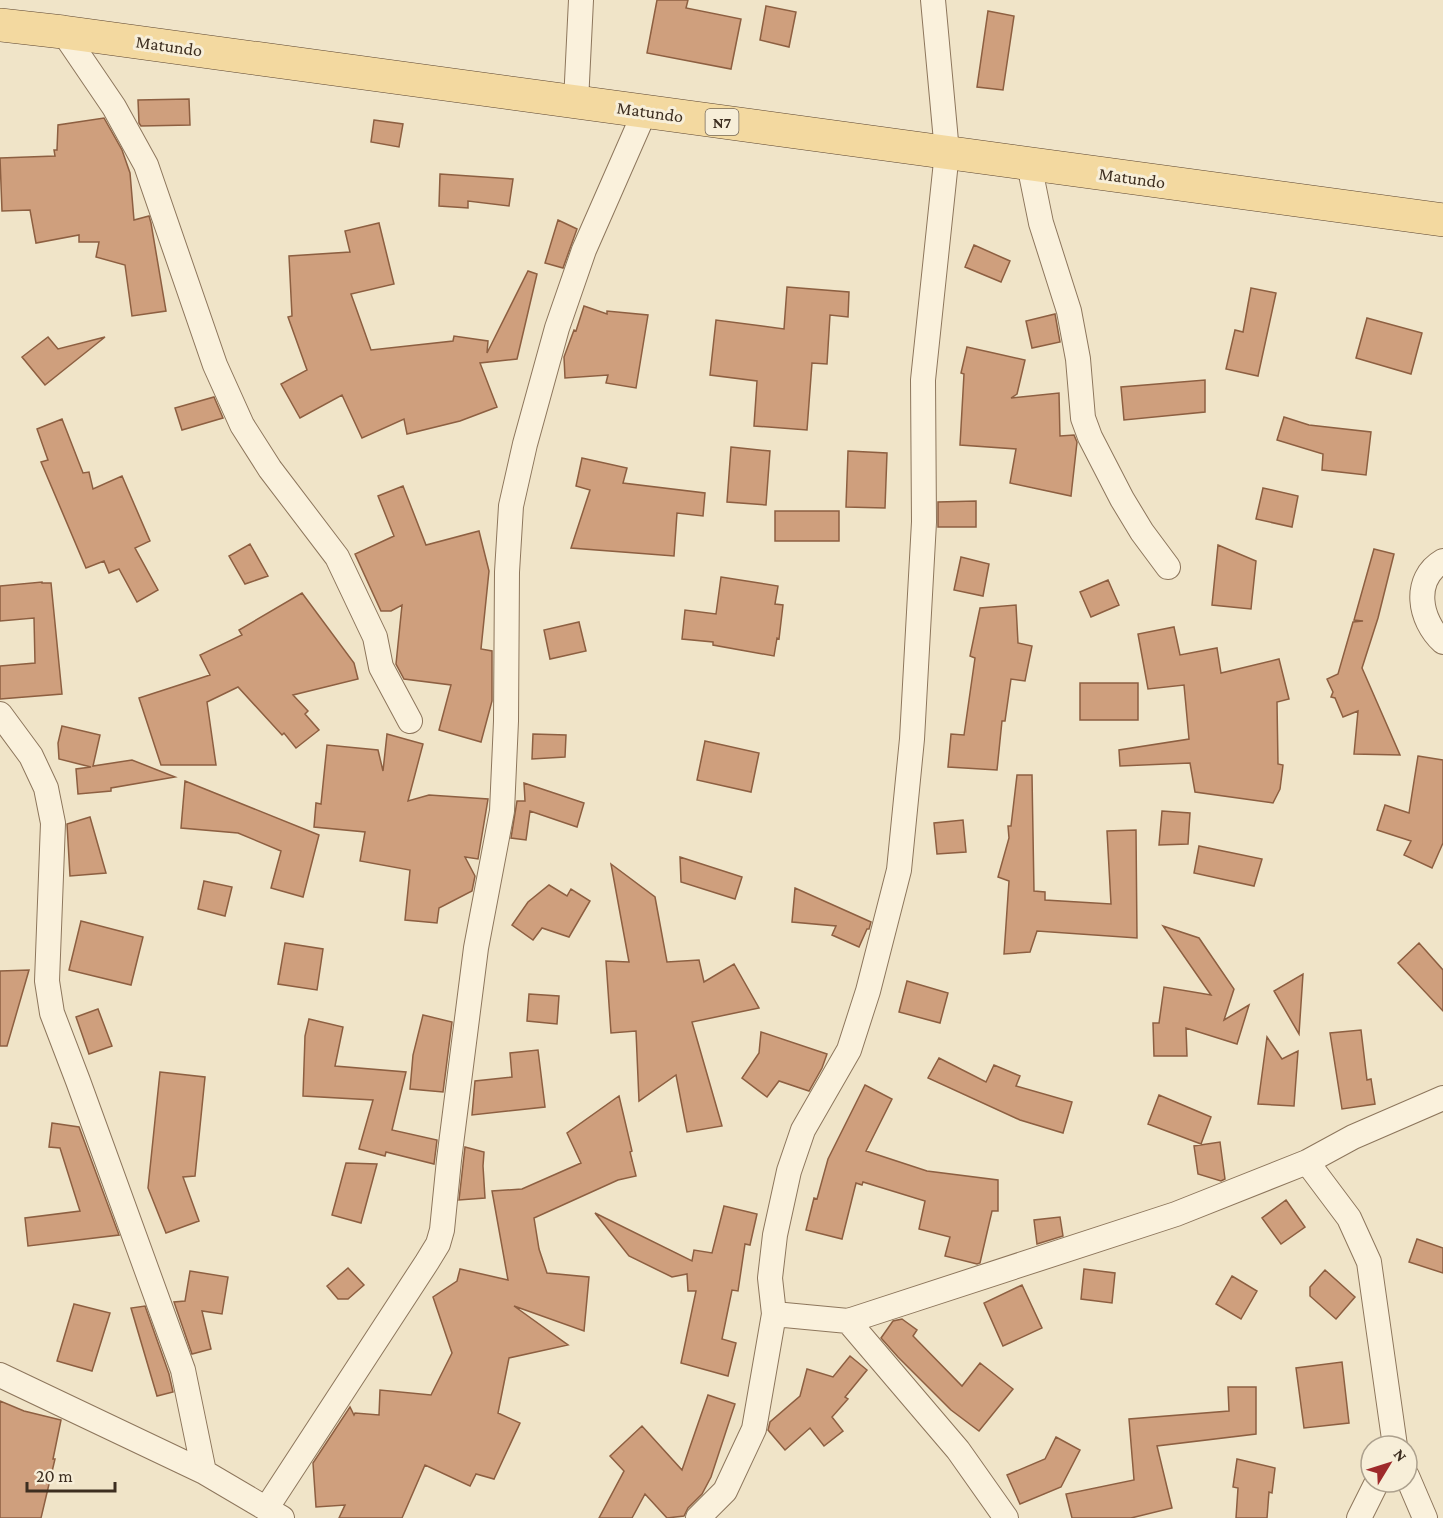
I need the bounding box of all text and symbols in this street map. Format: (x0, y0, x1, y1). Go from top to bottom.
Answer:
street label: Matundo (135, 31, 204, 61)
street label: Matundo (616, 97, 685, 127)
road number: N7 (706, 109, 738, 135)
street label: Matundo (1098, 163, 1167, 193)
north arrow (1359, 1434, 1419, 1494)
text: N (1390, 1446, 1411, 1465)
scale bar (27, 1455, 116, 1493)
text: 20 m (36, 1466, 73, 1486)

